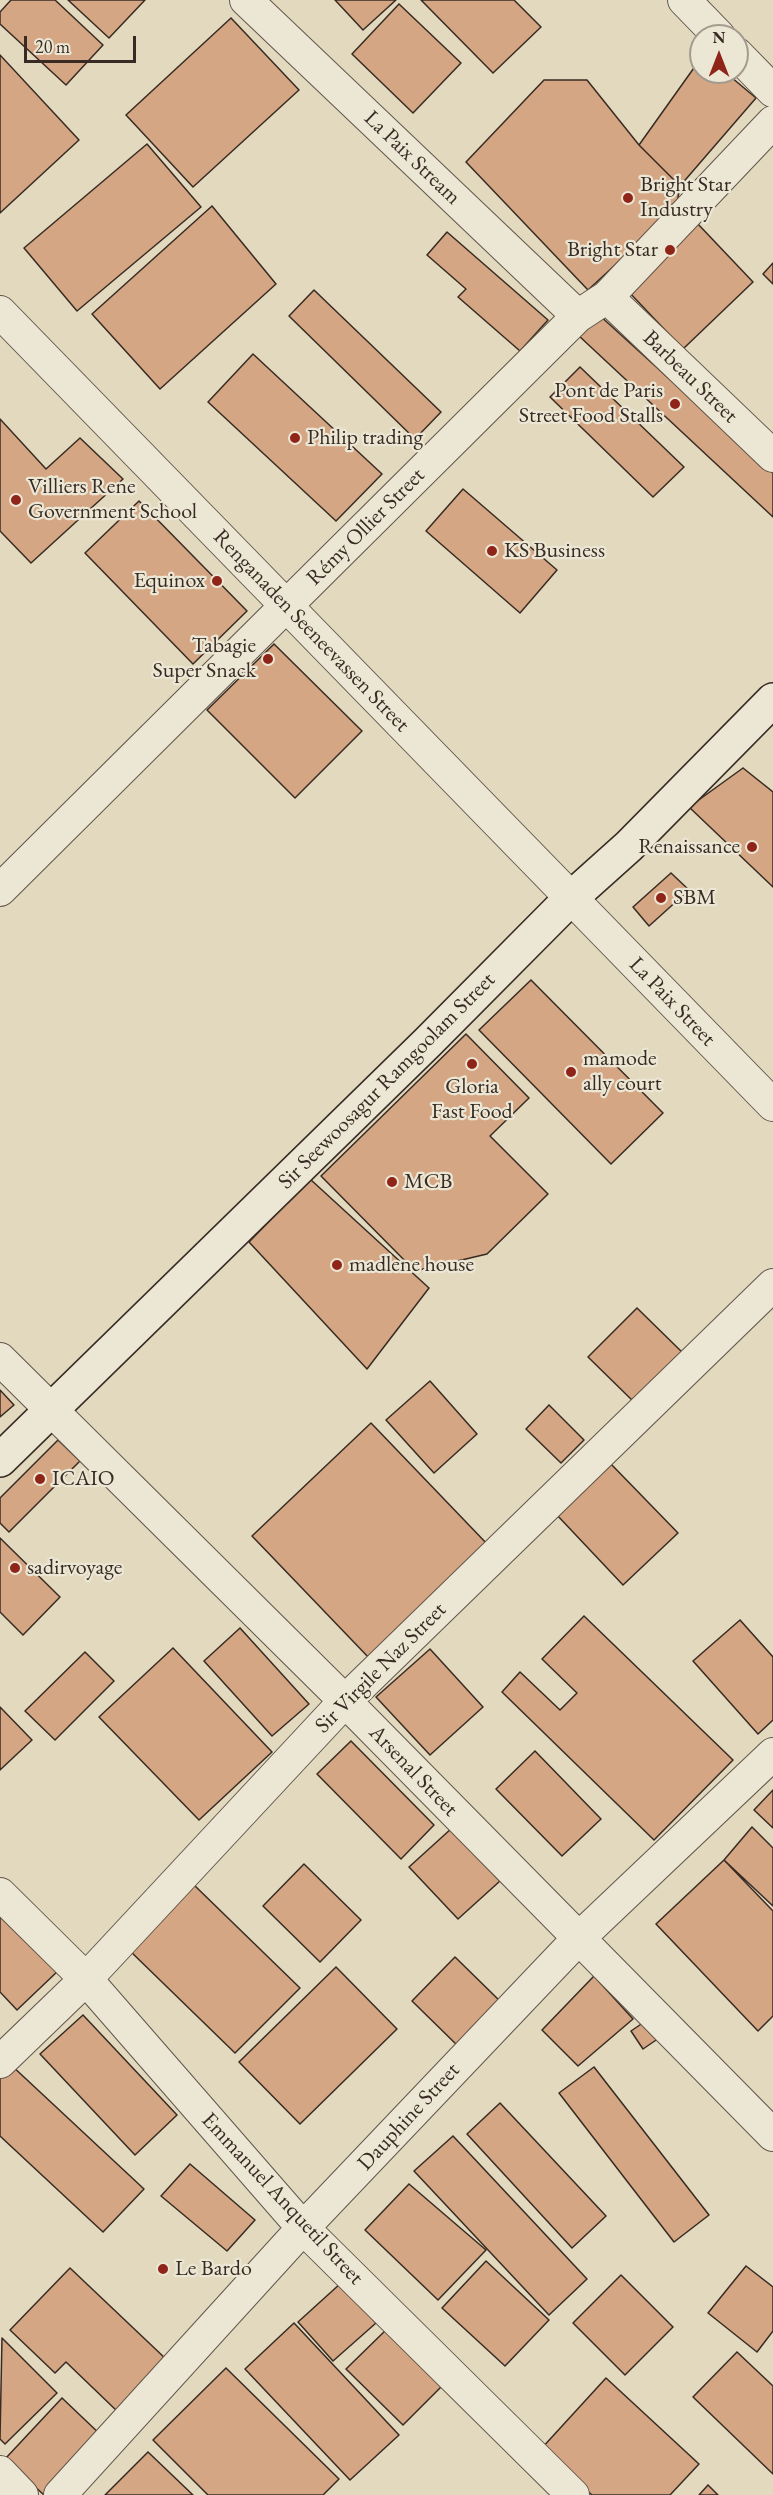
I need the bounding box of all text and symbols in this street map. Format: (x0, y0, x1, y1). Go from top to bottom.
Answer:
scale bar (27, 24, 140, 62)
north arrow (689, 24, 749, 84)
text: N (713, 27, 725, 48)
text: 20 m (35, 35, 70, 58)
street label: La Paix Stream (358, 105, 466, 211)
place label: Bright Star Industry (640, 172, 731, 224)
marker: Bright Star Industry (621, 191, 635, 205)
place label: Bright Star (567, 237, 658, 263)
marker: Bright Star (663, 243, 677, 257)
street label: Barbeau Street (637, 325, 743, 429)
place label: Pont de Paris Street Food Stalls (519, 378, 663, 430)
marker: Pont de Paris Street Food Stalls (668, 397, 682, 411)
place label: Philip trading (307, 425, 423, 451)
marker: Philip trading (288, 431, 302, 445)
street label: Rémy Ollier Street (302, 463, 430, 591)
place label: Villiers Rene Government School (28, 474, 197, 526)
marker: Villiers Rene Government School (9, 493, 23, 507)
street label: Renganaden Seeneevassen Street (207, 524, 415, 738)
place label: KS Business (504, 538, 605, 564)
marker: KS Business (485, 544, 499, 558)
place label: Equinox (133, 568, 205, 594)
marker: Equinox (210, 574, 224, 588)
place label: Tabagie Super Snack (153, 633, 256, 684)
marker: Tabagie Super Snack (261, 652, 275, 666)
place label: Renaissance (638, 834, 740, 860)
marker: Renaissance (745, 840, 759, 854)
place label: SBM (673, 885, 716, 911)
marker: SBM (654, 891, 668, 905)
street label: La Paix Street (623, 952, 721, 1052)
street label: Sir Seewoosagur Ramgoolam Street (273, 967, 501, 1195)
place label: mamode ally court (583, 1046, 662, 1098)
marker: Gloria Fast Food (465, 1057, 479, 1071)
marker: mamode ally court (564, 1065, 578, 1079)
place label: Gloria Fast Food (431, 1074, 513, 1126)
place label: MCB (404, 1169, 452, 1195)
marker: MCB (385, 1175, 399, 1189)
place label: madlene house (349, 1252, 474, 1278)
marker: madlene house (330, 1258, 344, 1272)
place label: ICAIO (52, 1466, 115, 1492)
marker: ICAIO (33, 1472, 47, 1486)
place label: sadirvoyage (27, 1555, 122, 1581)
marker: sadirvoyage (8, 1561, 22, 1575)
street label: Sir Virgile Naz Street (310, 1597, 452, 1739)
street label: Arsenal Street (363, 1720, 463, 1822)
street label: Dauphine Street (352, 2058, 466, 2176)
street label: Emmanuel Anquetil Street (195, 2107, 369, 2291)
place label: Le Bardo (175, 2256, 252, 2282)
marker: Le Bardo (156, 2262, 170, 2276)

